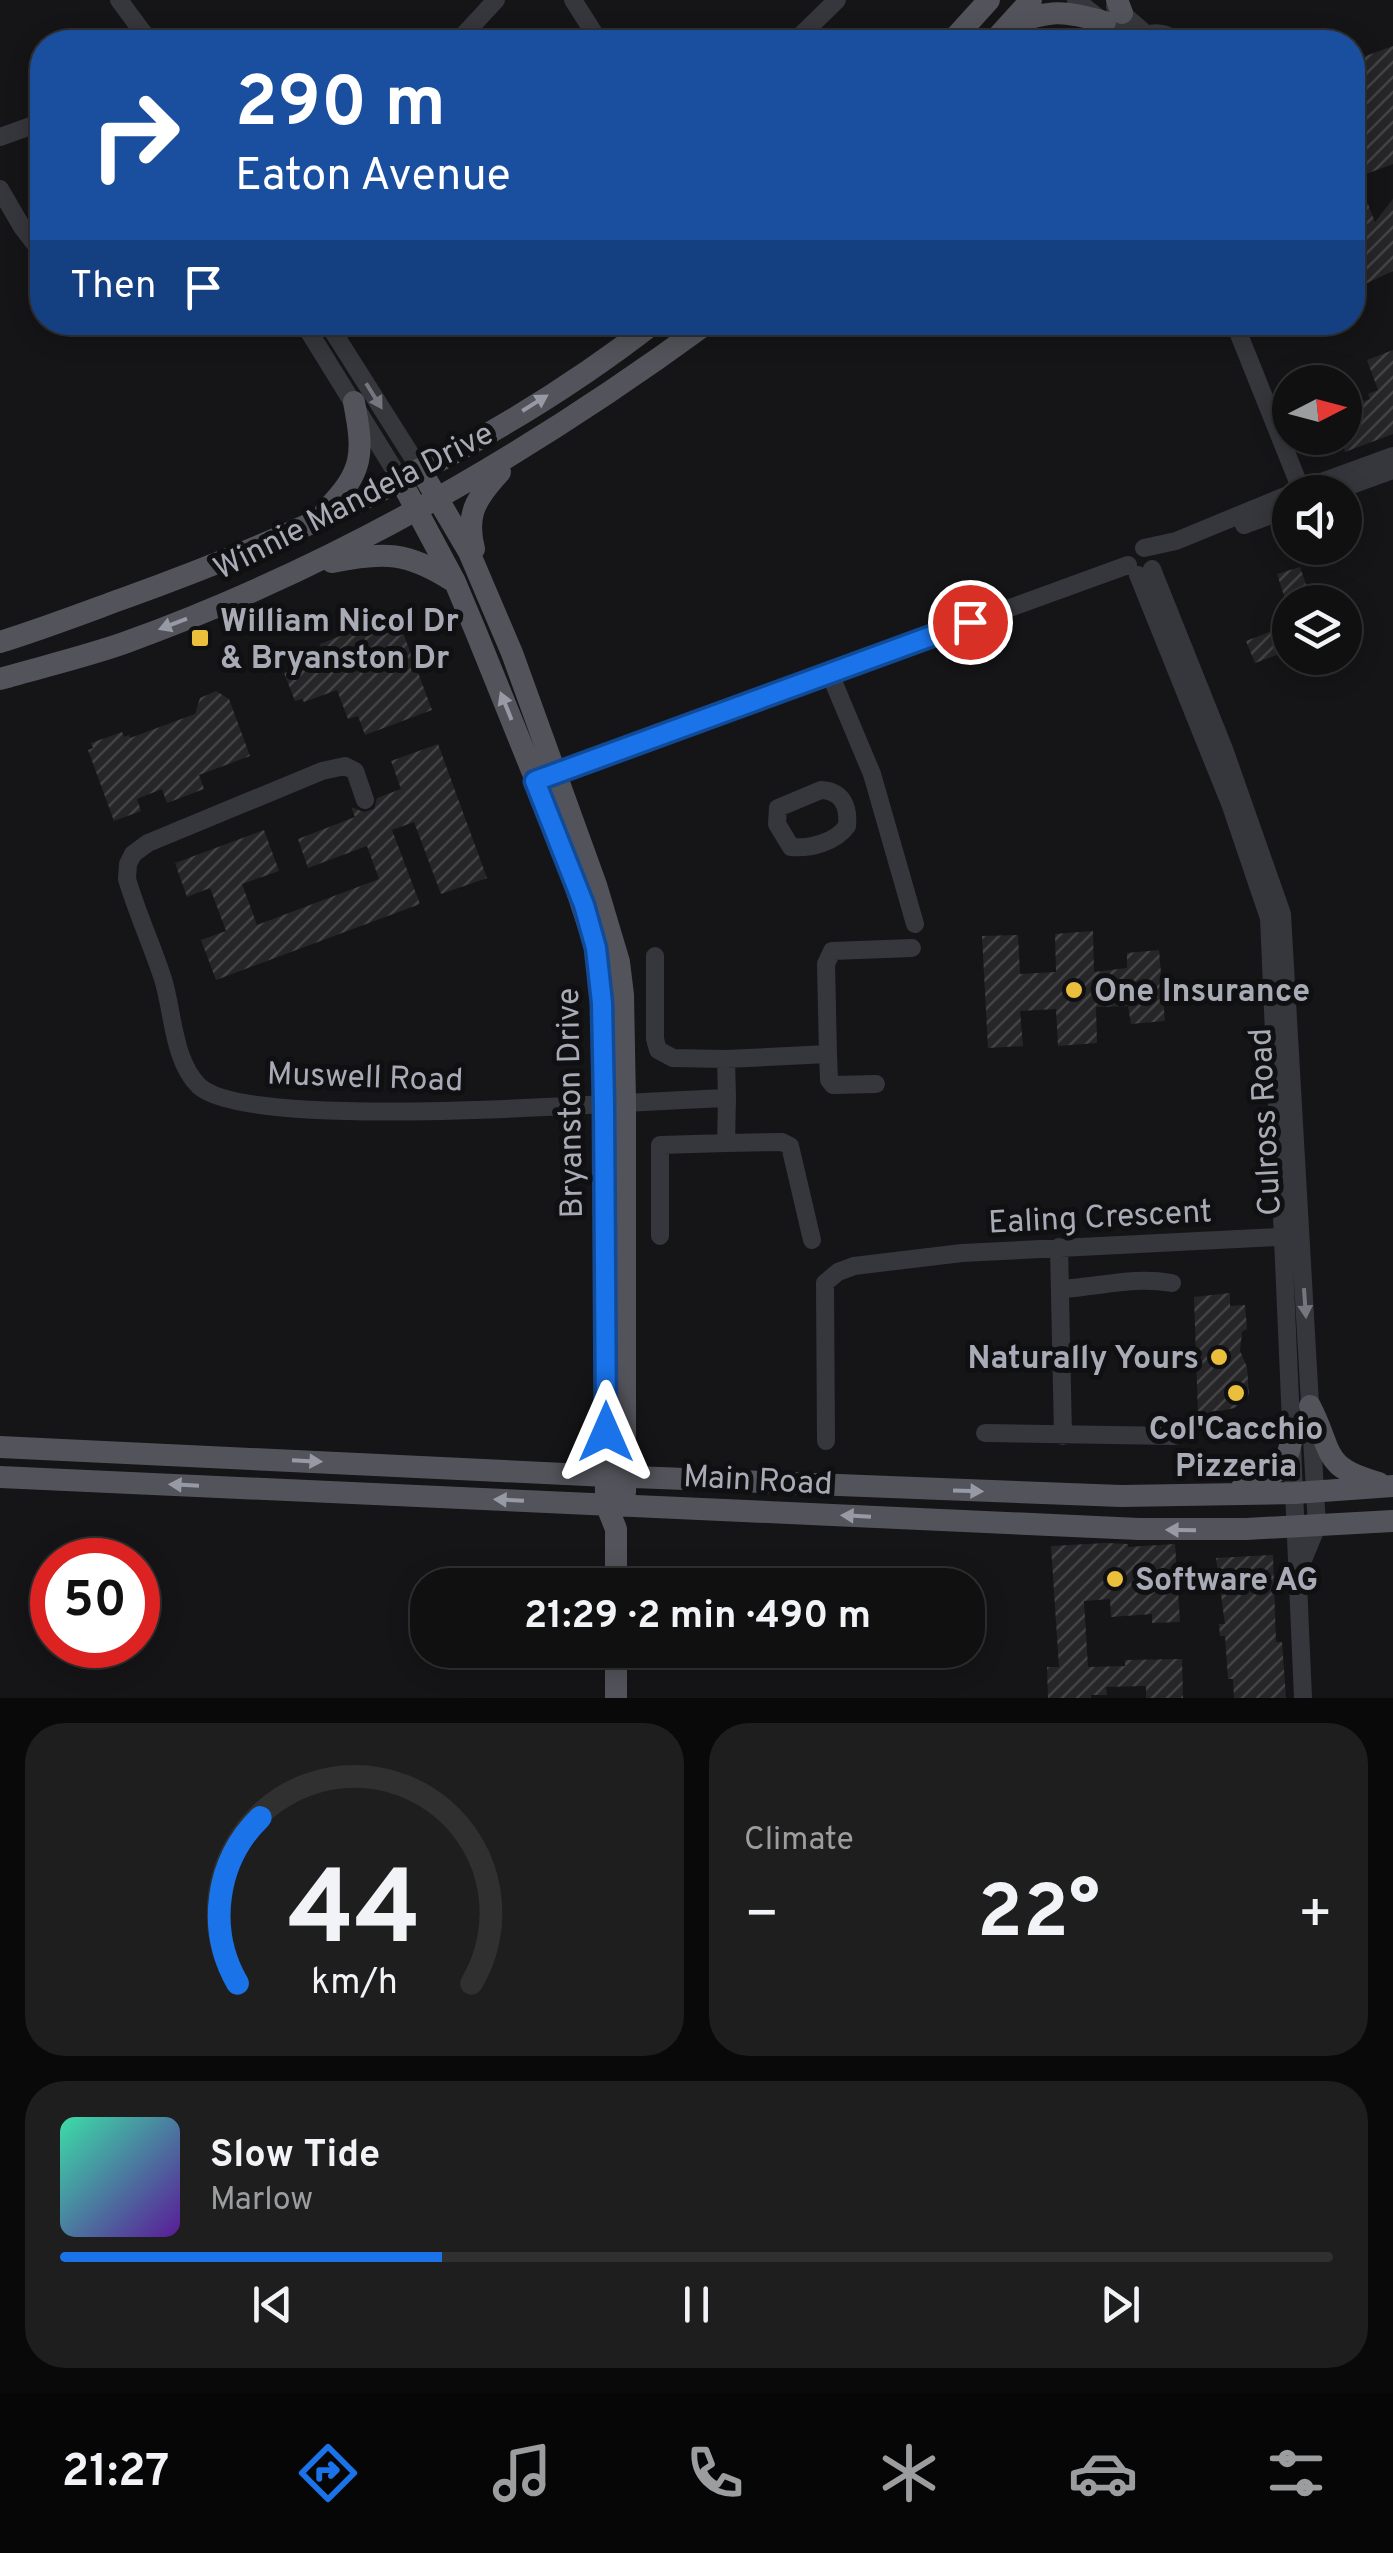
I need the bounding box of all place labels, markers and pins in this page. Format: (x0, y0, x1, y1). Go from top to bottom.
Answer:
pin (928, 580, 1013, 665)
place label: William Nicol Dr & Bryanston Dr (220, 603, 459, 680)
marker: William Nicol Dr & Bryanston Dr (189, 627, 211, 649)
place label: One Insurance (1094, 973, 1310, 1013)
marker: One Insurance (1063, 979, 1085, 1001)
place label: Naturally Yours (968, 1340, 1199, 1380)
marker: Naturally Yours (1208, 1346, 1230, 1368)
marker: Col'Cacchio Pizzeria (1225, 1382, 1247, 1404)
place label: Col'Cacchio Pizzeria (1149, 1411, 1323, 1488)
place label: Software AG (1135, 1562, 1318, 1602)
marker: Software AG (1104, 1568, 1126, 1590)

